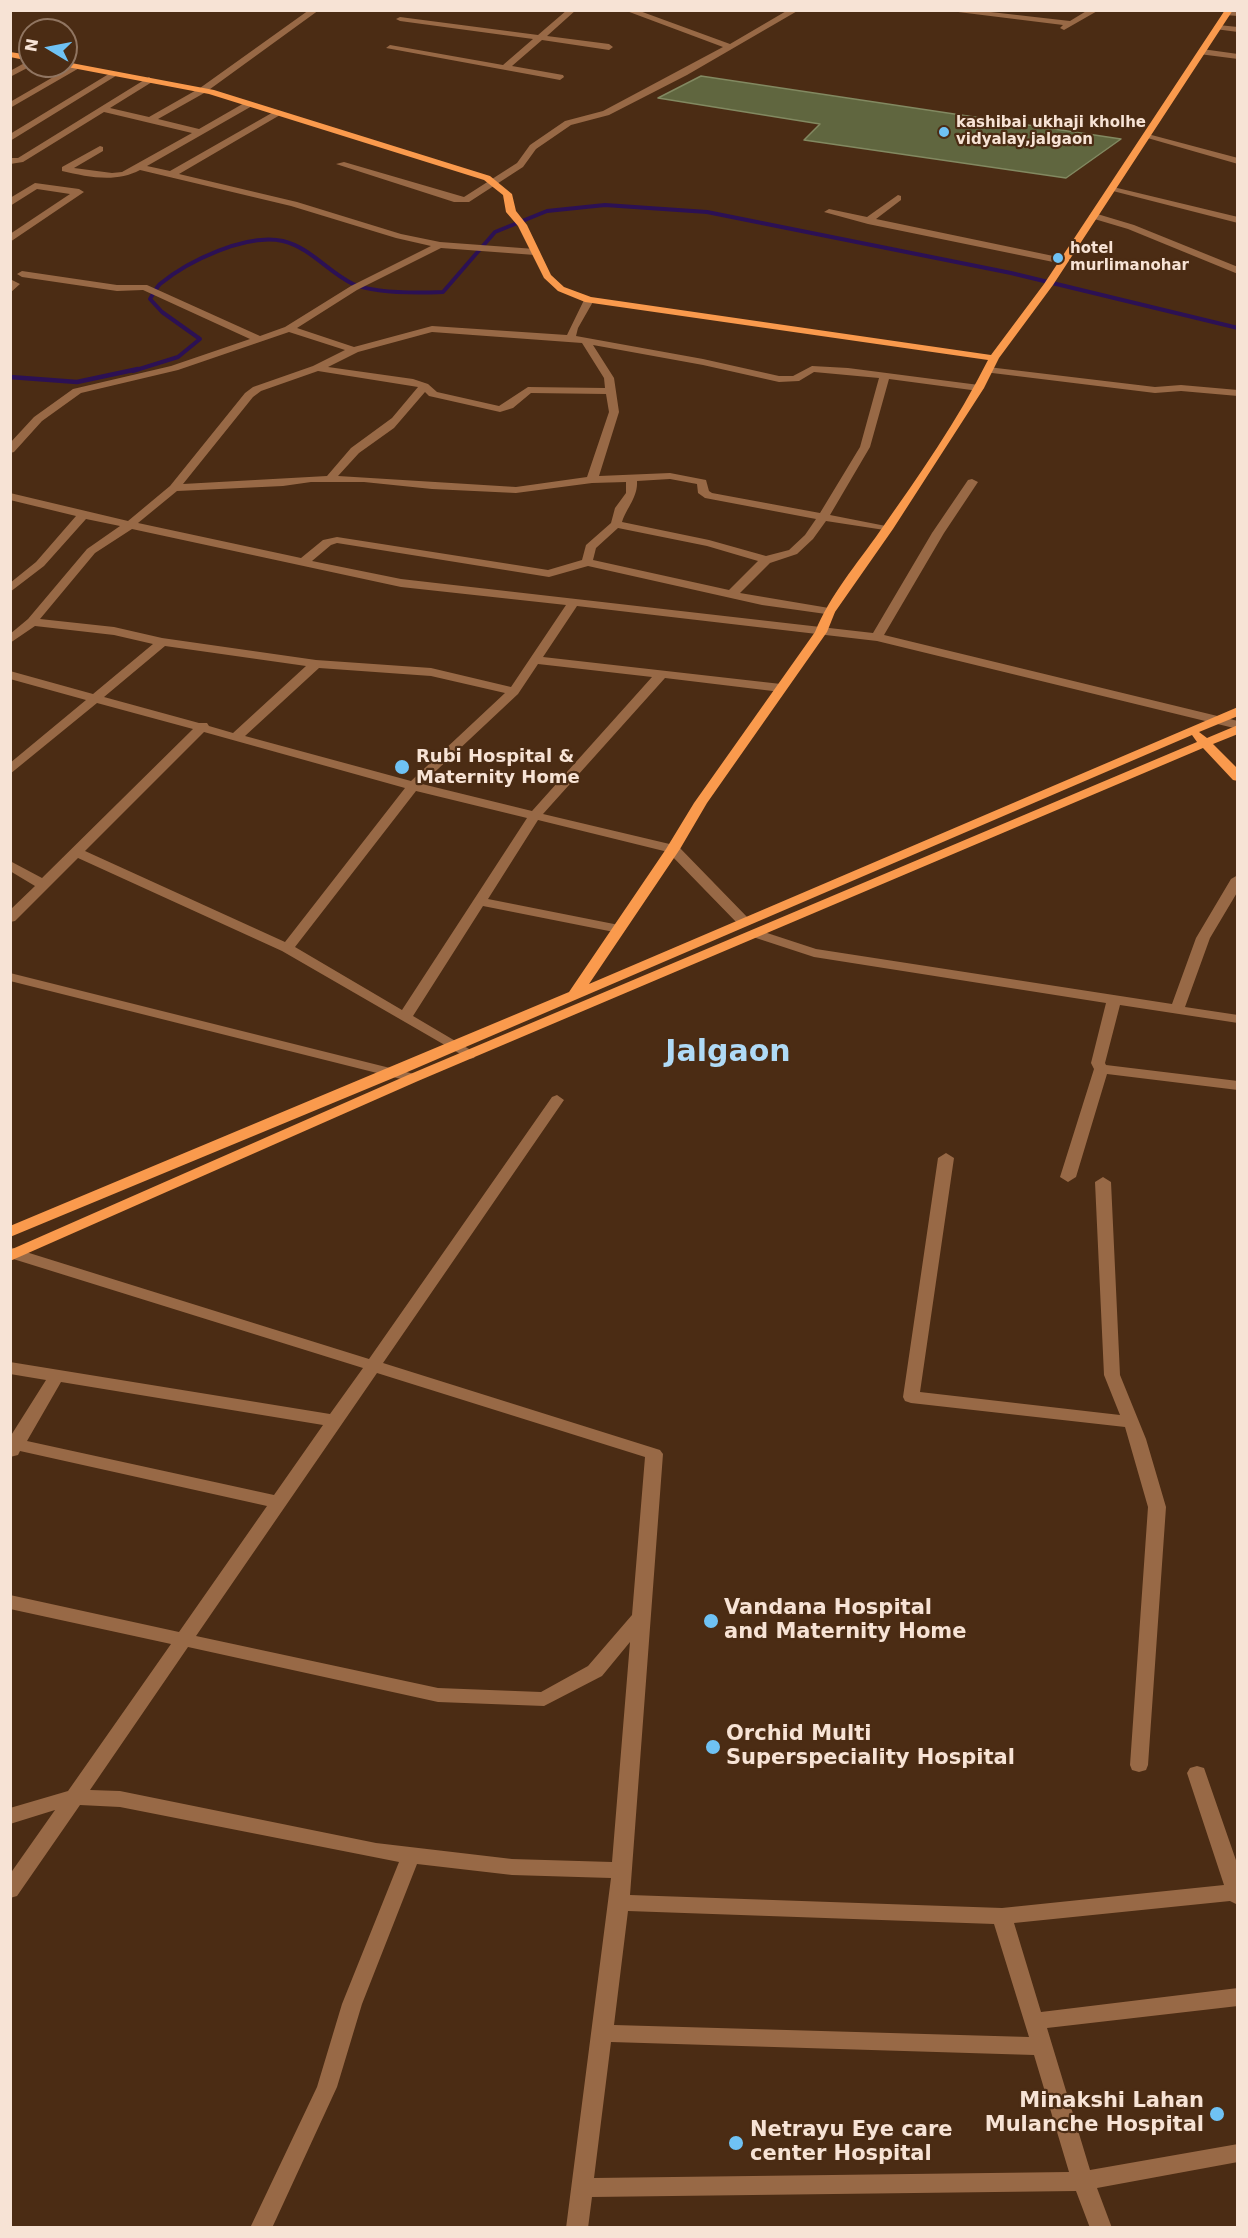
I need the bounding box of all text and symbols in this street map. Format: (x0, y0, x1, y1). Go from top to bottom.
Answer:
north arrow (18, 18, 78, 78)
text: N (21, 37, 42, 53)
place label: kashibai ukhaji kholhe vidyalay,jalgaon (956, 114, 1146, 149)
marker: kashibai ukhaji kholhe vidyalay,jalgaon (937, 125, 951, 139)
place label: hotel murlimanohar (1070, 240, 1189, 275)
marker: hotel murlimanohar (1051, 251, 1065, 265)
place label: Rubi Hospital & Maternity Home (416, 746, 580, 789)
marker: Rubi Hospital & Maternity Home (393, 758, 411, 776)
district label: Jalgaon (665, 1035, 791, 1071)
place label: Vandana Hospital and Maternity Home (724, 1596, 966, 1646)
marker: Vandana Hospital and Maternity Home (702, 1612, 720, 1630)
place label: Orchid Multi Superspeciality Hospital (726, 1722, 1015, 1772)
marker: Orchid Multi Superspeciality Hospital (704, 1738, 722, 1756)
place label: Minakshi Lahan Mulanche Hospital (985, 2089, 1204, 2139)
marker: Minakshi Lahan Mulanche Hospital (1208, 2105, 1226, 2123)
place label: Netrayu Eye care center Hospital (750, 2118, 952, 2168)
marker: Netrayu Eye care center Hospital (727, 2134, 745, 2152)

